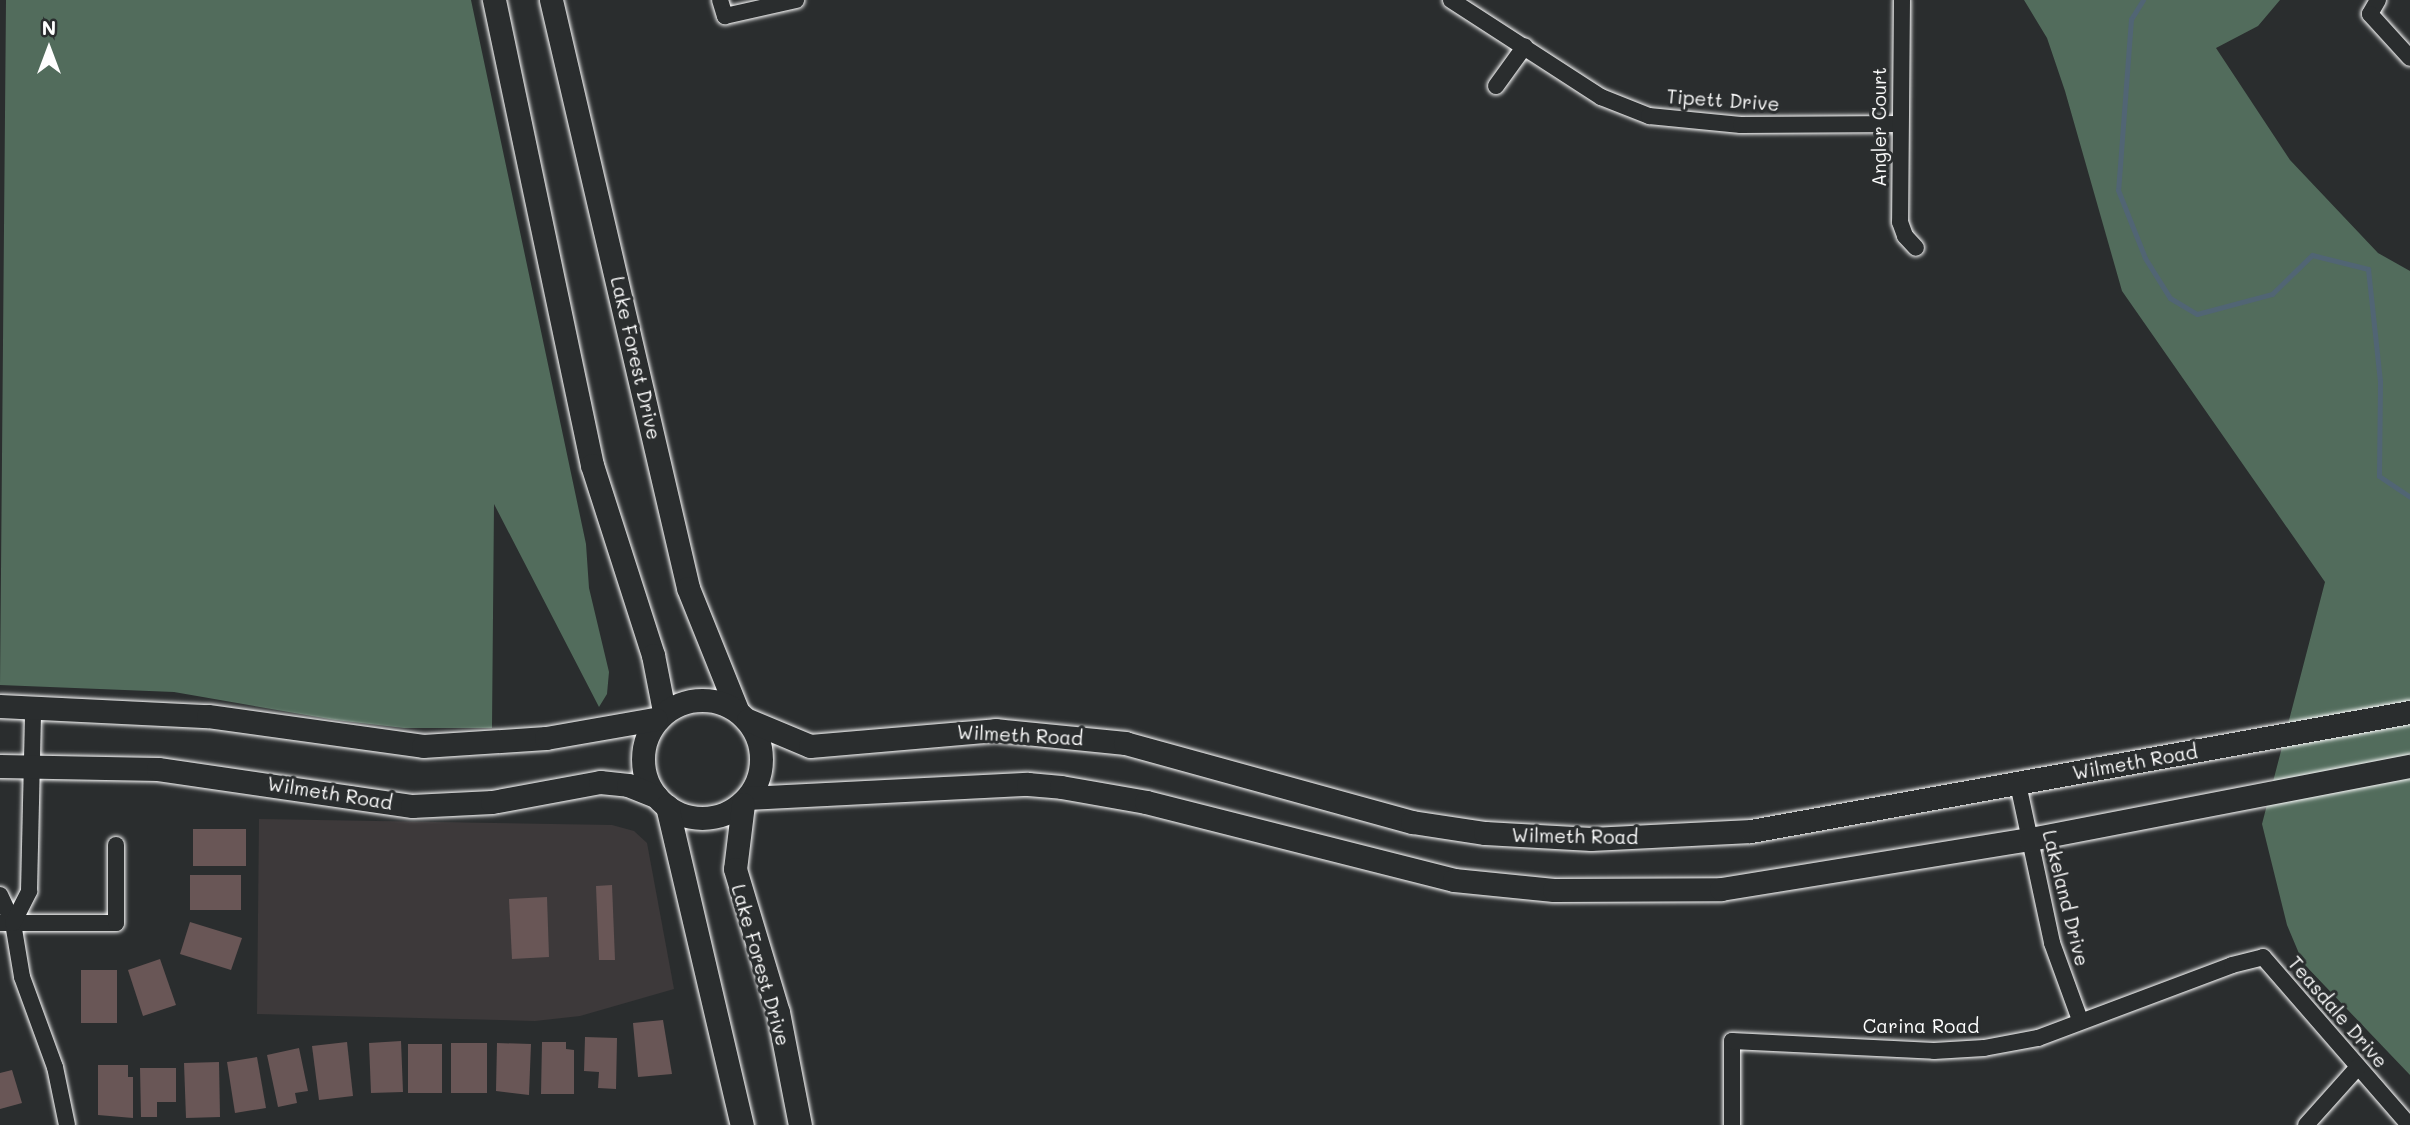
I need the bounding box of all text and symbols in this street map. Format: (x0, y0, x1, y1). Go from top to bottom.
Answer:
north arrow (14, 14, 84, 84)
text: N (42, 15, 56, 40)
street label: Angler Court (1868, 67, 1890, 187)
street label: Tipett Drive (1666, 85, 1780, 115)
street label: Lake Forest Drive (606, 274, 666, 442)
street label: Wilmeth Road (956, 720, 1084, 750)
street label: Wilmeth Road (2071, 740, 2199, 784)
street label: Wilmeth Road (266, 772, 394, 814)
street label: Wilmeth Road (1511, 823, 1639, 849)
street label: Lakeland Drive (2038, 828, 2094, 968)
street label: Lake Forest Drive (727, 882, 795, 1048)
street label: Teasdale Drive (2283, 952, 2393, 1072)
street label: Carina Road (1863, 1015, 1979, 1037)

